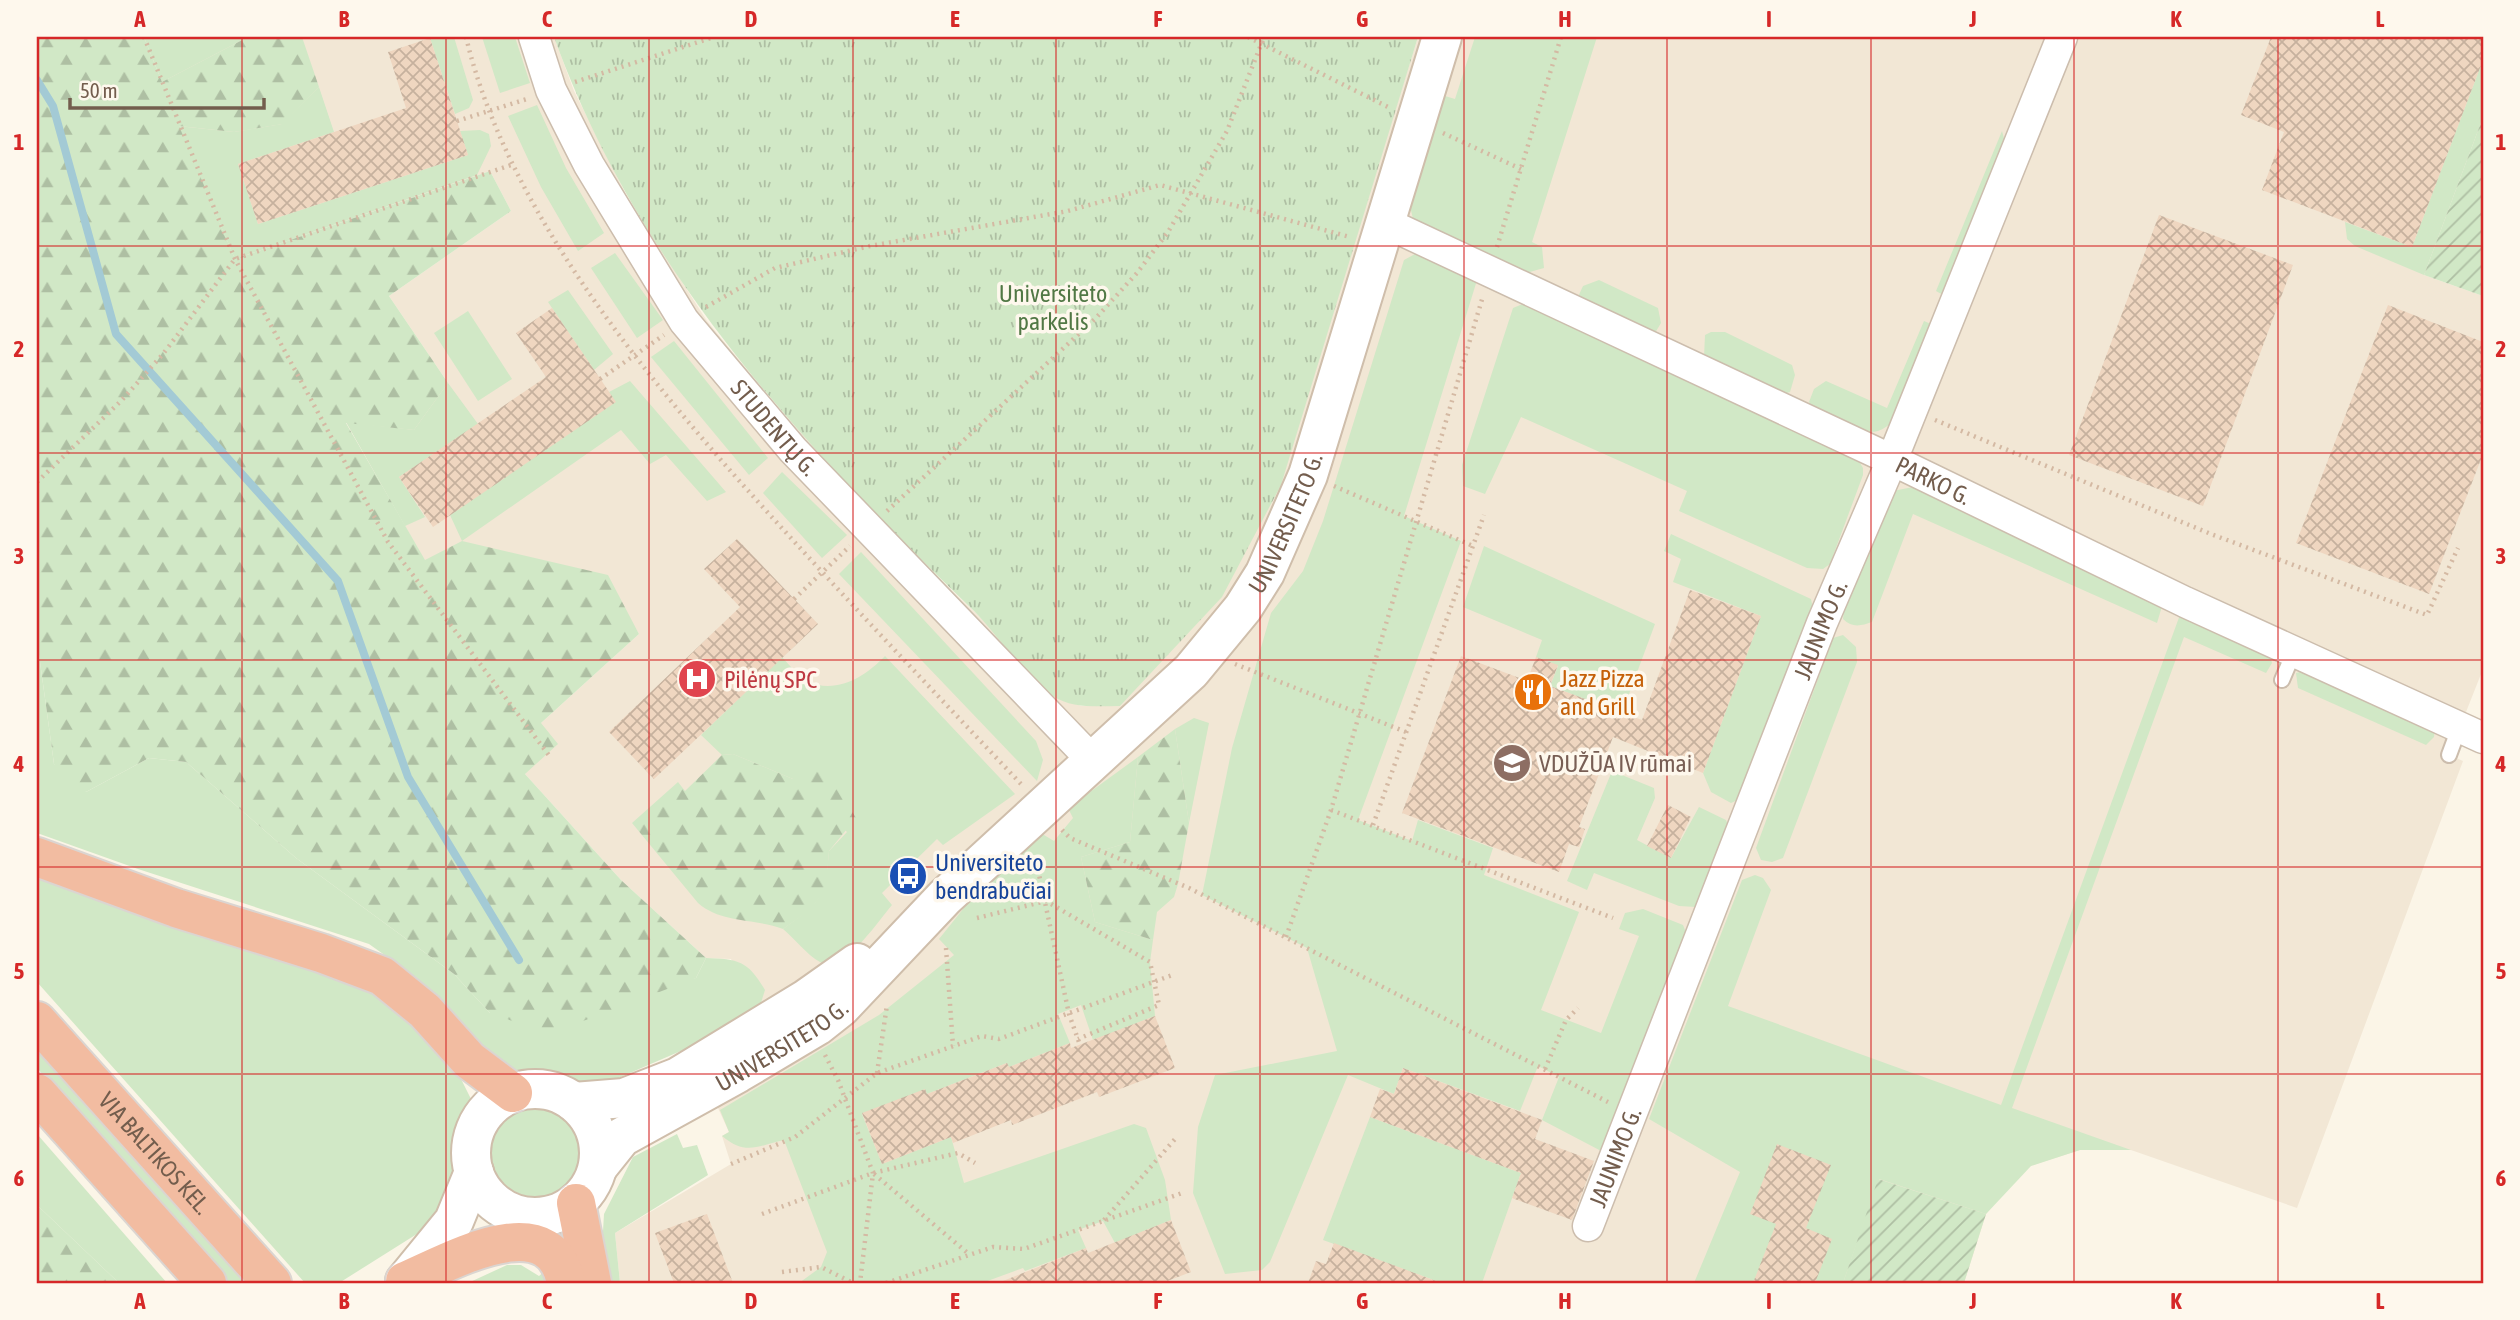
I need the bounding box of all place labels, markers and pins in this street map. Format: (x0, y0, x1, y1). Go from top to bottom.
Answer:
hospital icon: Pilėnų SPC (676, 658, 718, 700)
place label: Jazz Pizza and Grill (1560, 665, 1645, 720)
place label: Pilėnų SPC (724, 666, 817, 693)
restaurant icon: Jazz Pizza and Grill (1512, 671, 1554, 713)
school or university icon: VDUŽŪA IV rūmai (1491, 742, 1533, 784)
place label: VDUŽŪA IV rūmai (1539, 750, 1692, 777)
place label: Universiteto bendrabučiai (935, 849, 1052, 904)
bus stop icon: Universiteto bendrabučiai (887, 855, 929, 897)

